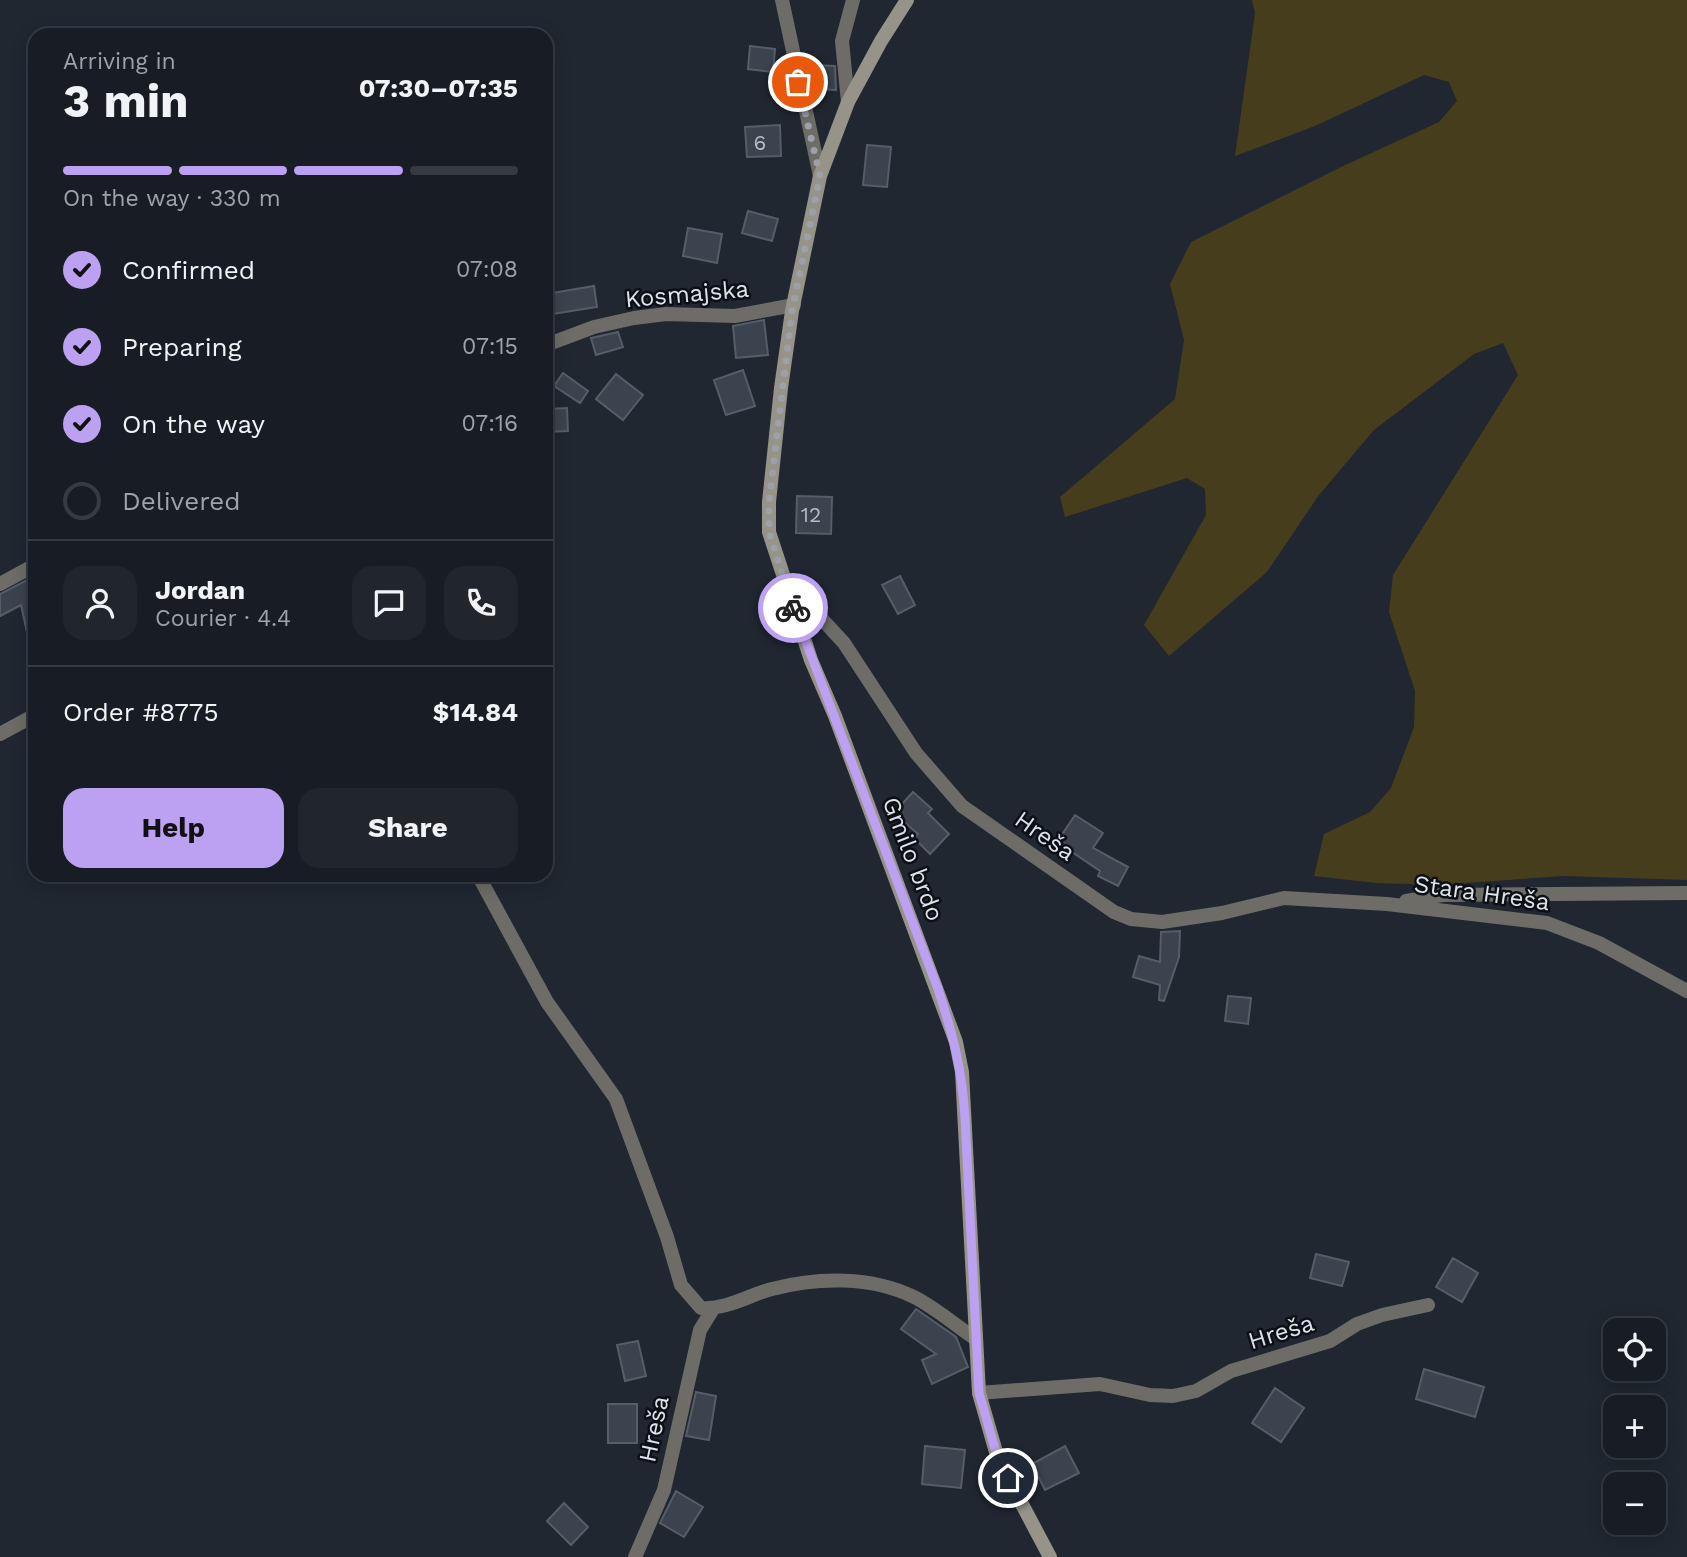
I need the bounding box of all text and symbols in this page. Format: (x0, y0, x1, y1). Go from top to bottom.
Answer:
text: Arriving in (63, 48, 176, 75)
pin (768, 52, 828, 112)
icon: bag (779, 63, 817, 101)
text: 07:30–07:35 (359, 73, 518, 103)
text: 3 min (63, 74, 189, 128)
house number: 6 (754, 130, 766, 155)
text: On the way · 330 m (63, 185, 281, 212)
icon: check (63, 251, 101, 289)
text: Confirmed (122, 255, 255, 285)
text: 07:08 (456, 256, 518, 283)
street label: Kosmajska (624, 275, 750, 313)
icon: check (63, 328, 101, 366)
text: Preparing (122, 332, 242, 362)
text: 07:15 (462, 333, 518, 360)
icon: check (63, 405, 101, 443)
text: On the way (122, 409, 265, 439)
text: 07:16 (461, 410, 518, 437)
text: Delivered (122, 486, 241, 516)
house number: 12 (801, 502, 821, 527)
button: person (63, 566, 137, 640)
button: chat (352, 566, 426, 640)
button: phone (444, 566, 518, 640)
courier (758, 573, 828, 643)
text: Jordan (155, 575, 245, 605)
icon: bike (774, 589, 812, 627)
text: Courier · 4.4 (155, 605, 291, 632)
text: Order #8775 (63, 697, 219, 727)
text: $14.84 (433, 697, 518, 727)
button: Help (63, 788, 284, 868)
button: Share (298, 788, 518, 868)
street label: Gmilo brdo (877, 793, 949, 925)
street label: Hreša (1010, 805, 1080, 867)
street label: Stara Hreša (1412, 870, 1552, 916)
street label: Hreša (1245, 1309, 1317, 1355)
map controls (1603, 1318, 1666, 1535)
button: locate (1603, 1318, 1666, 1381)
street label: Hreša (633, 1393, 675, 1465)
button: + (1603, 1395, 1666, 1458)
pin (978, 1448, 1038, 1508)
icon: home (989, 1459, 1027, 1497)
button: − (1603, 1472, 1666, 1535)

